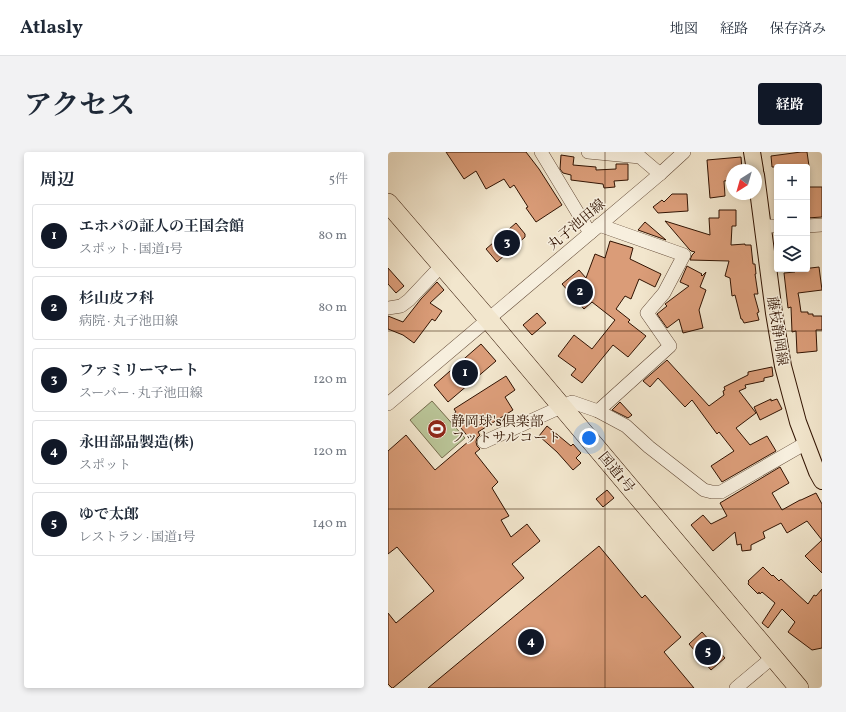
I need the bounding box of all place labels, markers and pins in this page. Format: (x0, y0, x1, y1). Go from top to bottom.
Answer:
pin: 3 (494, 228, 520, 258)
pin: 2 (567, 277, 593, 307)
pin: 1 (452, 358, 478, 388)
place label: 静岡球's倶楽部 フットサルコート (451, 413, 561, 448)
sports icon: 静岡球's倶楽部 フットサルコート (426, 418, 448, 440)
pin: 4 (518, 627, 544, 657)
pin: 5 (695, 637, 721, 667)

